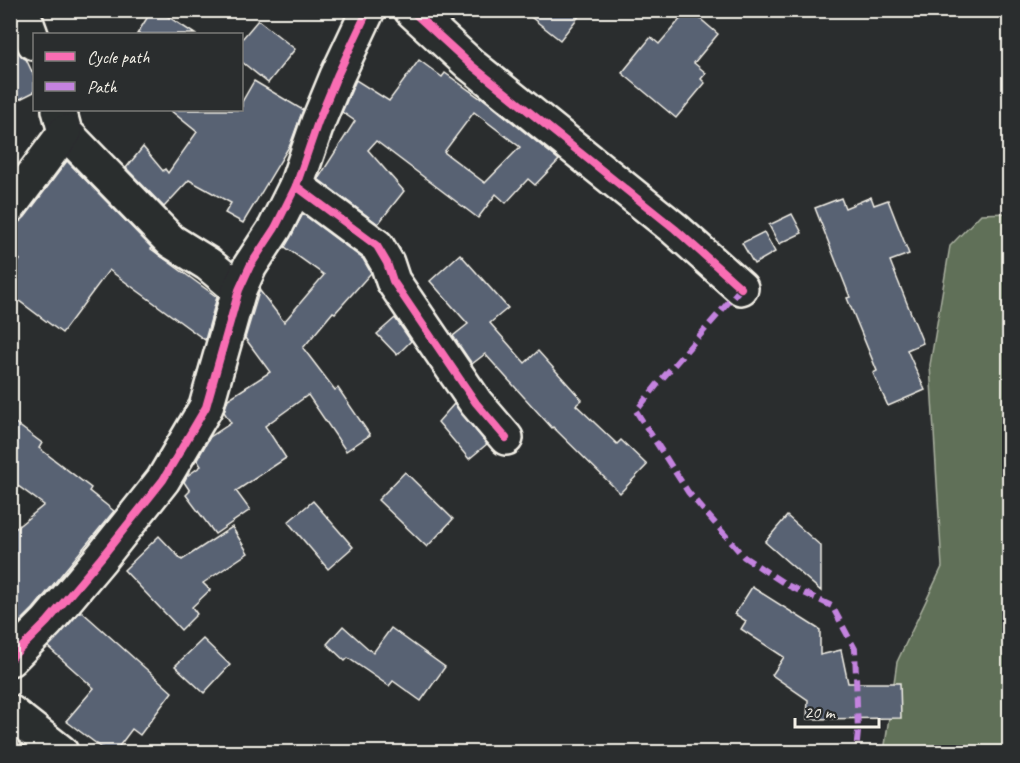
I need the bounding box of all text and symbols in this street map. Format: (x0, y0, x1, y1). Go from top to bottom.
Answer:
legend (33, 33, 243, 111)
text: Cycle path (87, 46, 150, 68)
text: Path (87, 76, 117, 98)
scale bar (795, 691, 879, 729)
text: 20 m (804, 701, 837, 723)

